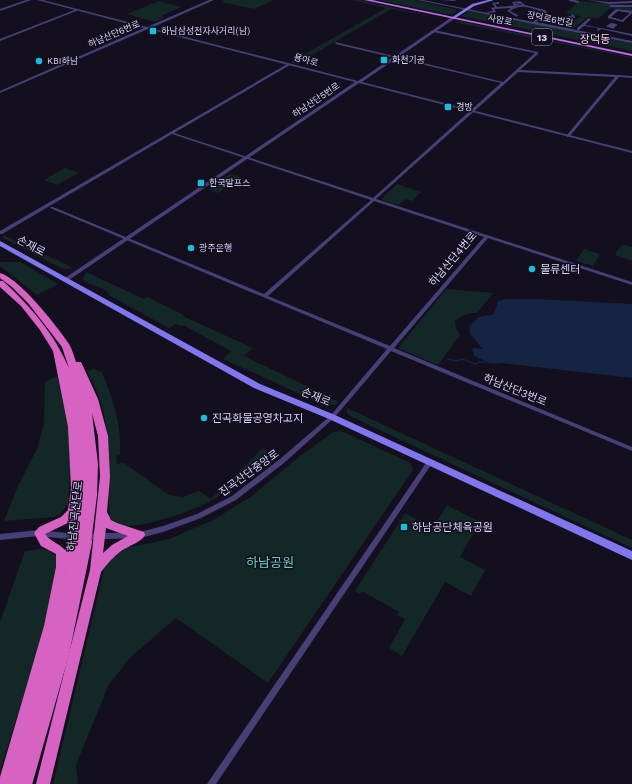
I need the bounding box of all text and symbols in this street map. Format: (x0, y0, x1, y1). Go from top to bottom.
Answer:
street label: 장덕로6번길 (526, 10, 574, 28)
street label: 사암로 (487, 13, 513, 27)
street label: 하남산단6번로 (87, 19, 141, 49)
marker: 하남삼성전자사거리(남) (148, 26, 158, 36)
place label: 하남삼성전자사거리(남) (161, 26, 250, 36)
road number: 13 (532, 29, 552, 45)
district label: 장덕동 (580, 33, 610, 46)
street label: 용아로 (293, 52, 319, 68)
place label: 화천기공 (392, 54, 425, 65)
marker: 화천기공 (379, 55, 389, 65)
marker: KBI하남 (34, 56, 44, 66)
place label: KBI하남 (47, 56, 79, 66)
street label: 하남산단5번로 (290, 80, 342, 120)
marker: 경방 (443, 102, 453, 112)
place label: 경방 (456, 102, 473, 112)
marker: 한국알프스 (196, 178, 206, 188)
place label: 한국알프스 (209, 178, 250, 188)
street label: 하남산단4번로 (426, 229, 480, 289)
street label: 손재로 (15, 233, 47, 259)
marker: 광주은행 (186, 243, 196, 253)
place label: 광주은행 (199, 243, 232, 253)
place label: 물류센터 (540, 263, 580, 276)
marker: 물류센터 (527, 264, 537, 274)
street label: 하남산단3번로 (481, 371, 549, 409)
street label: 손재로 (299, 385, 333, 409)
place label: 진곡화물공영차고지 (212, 412, 303, 425)
marker: 진곡화물공영차고지 (199, 413, 209, 423)
street label: 진곡산단중앙로 (217, 447, 281, 499)
street label: 하남진곡산단로 (65, 480, 85, 552)
place label: 하남공단체육공원 (412, 521, 493, 534)
marker: 하남공단체육공원 (399, 522, 409, 532)
park label: 하남공원 (246, 555, 294, 570)

